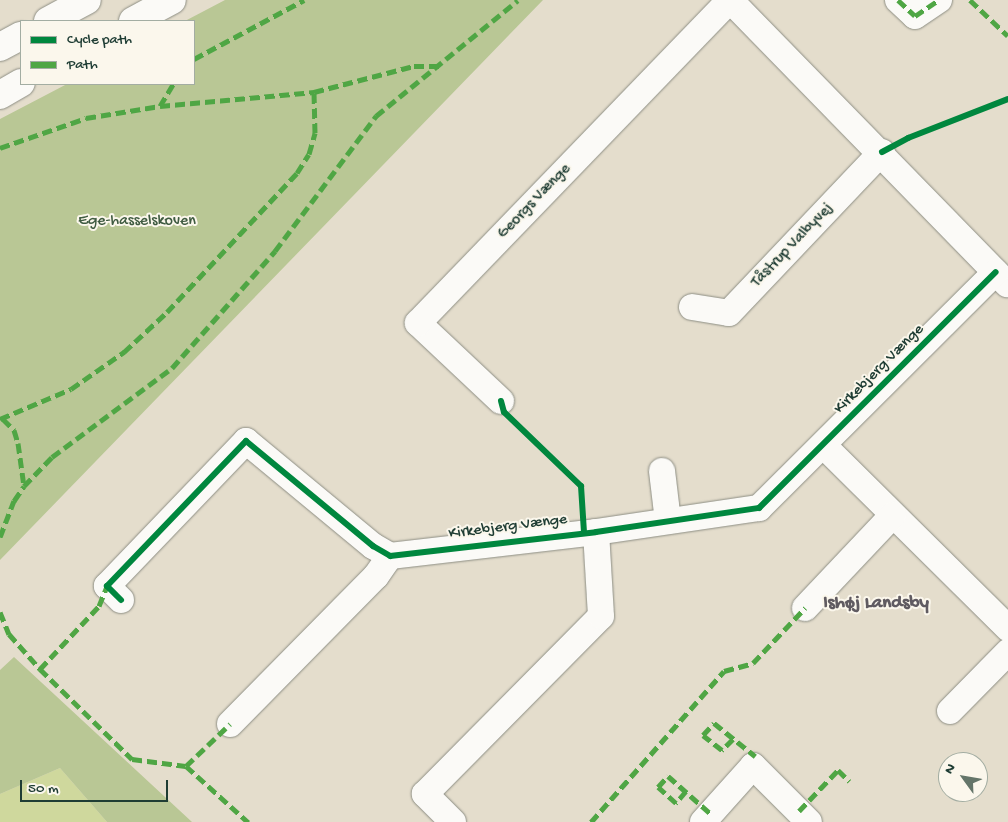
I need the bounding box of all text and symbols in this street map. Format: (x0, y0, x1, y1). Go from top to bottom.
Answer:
legend (20, 20, 195, 85)
text: Cycle path (67, 31, 132, 49)
text: Path (67, 56, 98, 74)
street label: Georgs Vænge (494, 160, 576, 244)
street label: Tåstrup Valbyvej (748, 200, 838, 292)
park label: Ege-hasselskoven (78, 212, 196, 232)
street label: Kirkebjerg Vænge (831, 321, 929, 419)
street label: Kirkebjerg Vænge (448, 511, 568, 545)
district label: Ishøj Landsby (823, 593, 929, 615)
north arrow (938, 752, 988, 802)
text: N (941, 761, 960, 778)
scale bar (22, 770, 170, 802)
text: 50 m (28, 780, 59, 798)

